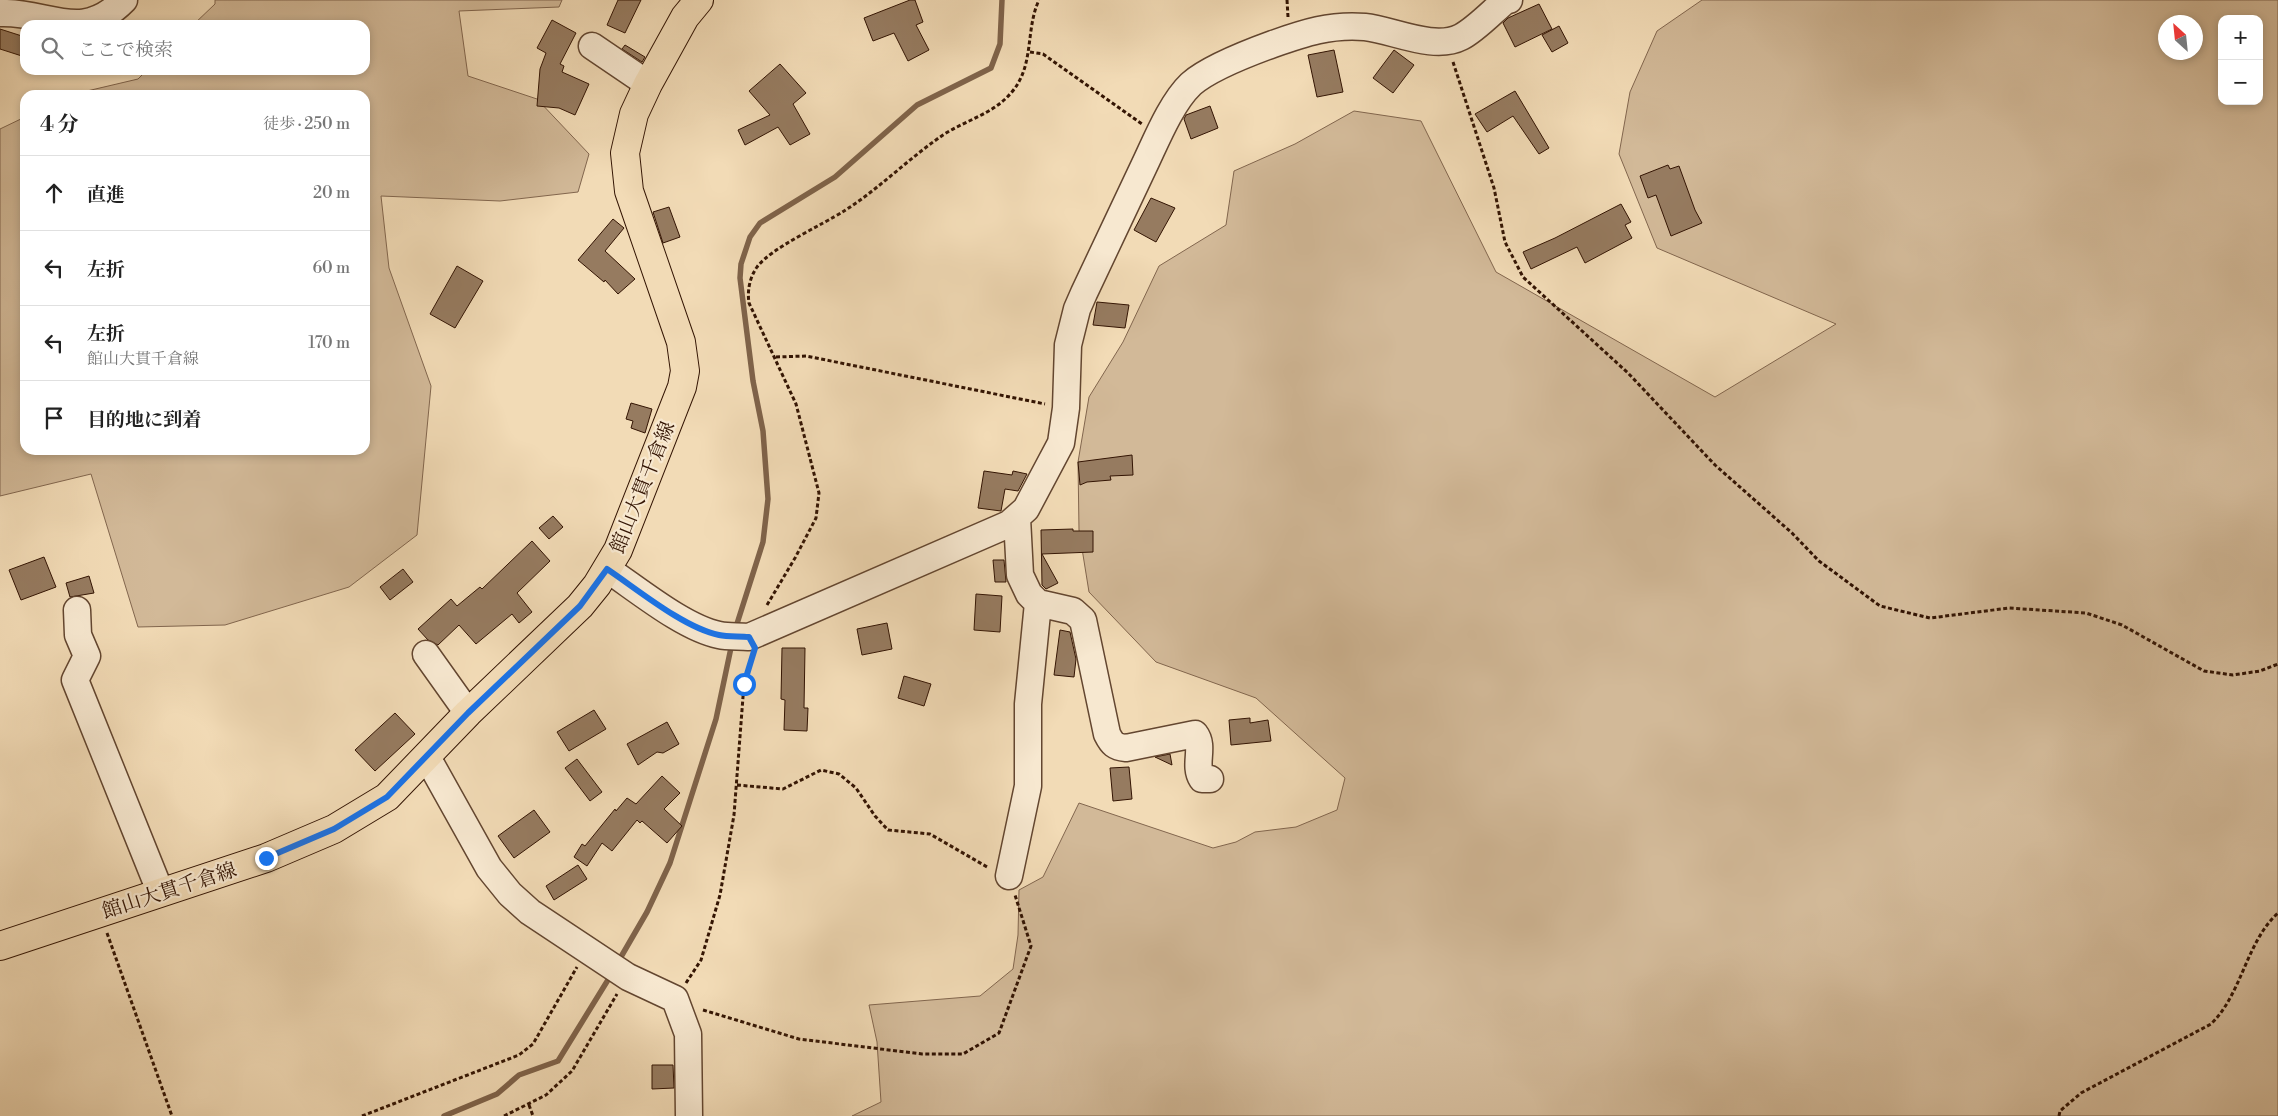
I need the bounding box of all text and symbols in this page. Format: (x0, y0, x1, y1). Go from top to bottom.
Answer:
north arrow (2158, 15, 2203, 60)
map controls (2218, 15, 2263, 105)
button: + (2218, 15, 2263, 60)
search box (20, 20, 370, 75)
icon: search (38, 34, 66, 62)
text: ここで検索 (78, 38, 173, 62)
button: − (2218, 60, 2263, 105)
text: 4 分 (40, 112, 78, 138)
text: 徒歩 · 250 m (263, 114, 350, 134)
icon: ahead (40, 179, 68, 207)
text: 直進 (87, 183, 125, 207)
text: 20 m (313, 183, 350, 203)
icon: left (40, 254, 68, 282)
text: 左折 (87, 258, 125, 282)
text: 60 m (312, 258, 350, 278)
text: 左折 (87, 322, 125, 346)
icon: left (40, 329, 68, 357)
text: 170 m (308, 333, 350, 353)
text: 館山大貫千倉線 (87, 349, 199, 369)
icon: arrive (40, 404, 68, 432)
text: 目的地に到着 (87, 408, 201, 432)
street label: 館山大貫千倉線 (606, 418, 681, 557)
route start (733, 673, 756, 696)
route end (255, 847, 278, 870)
street label: 館山大貫千倉線 (99, 858, 240, 925)

